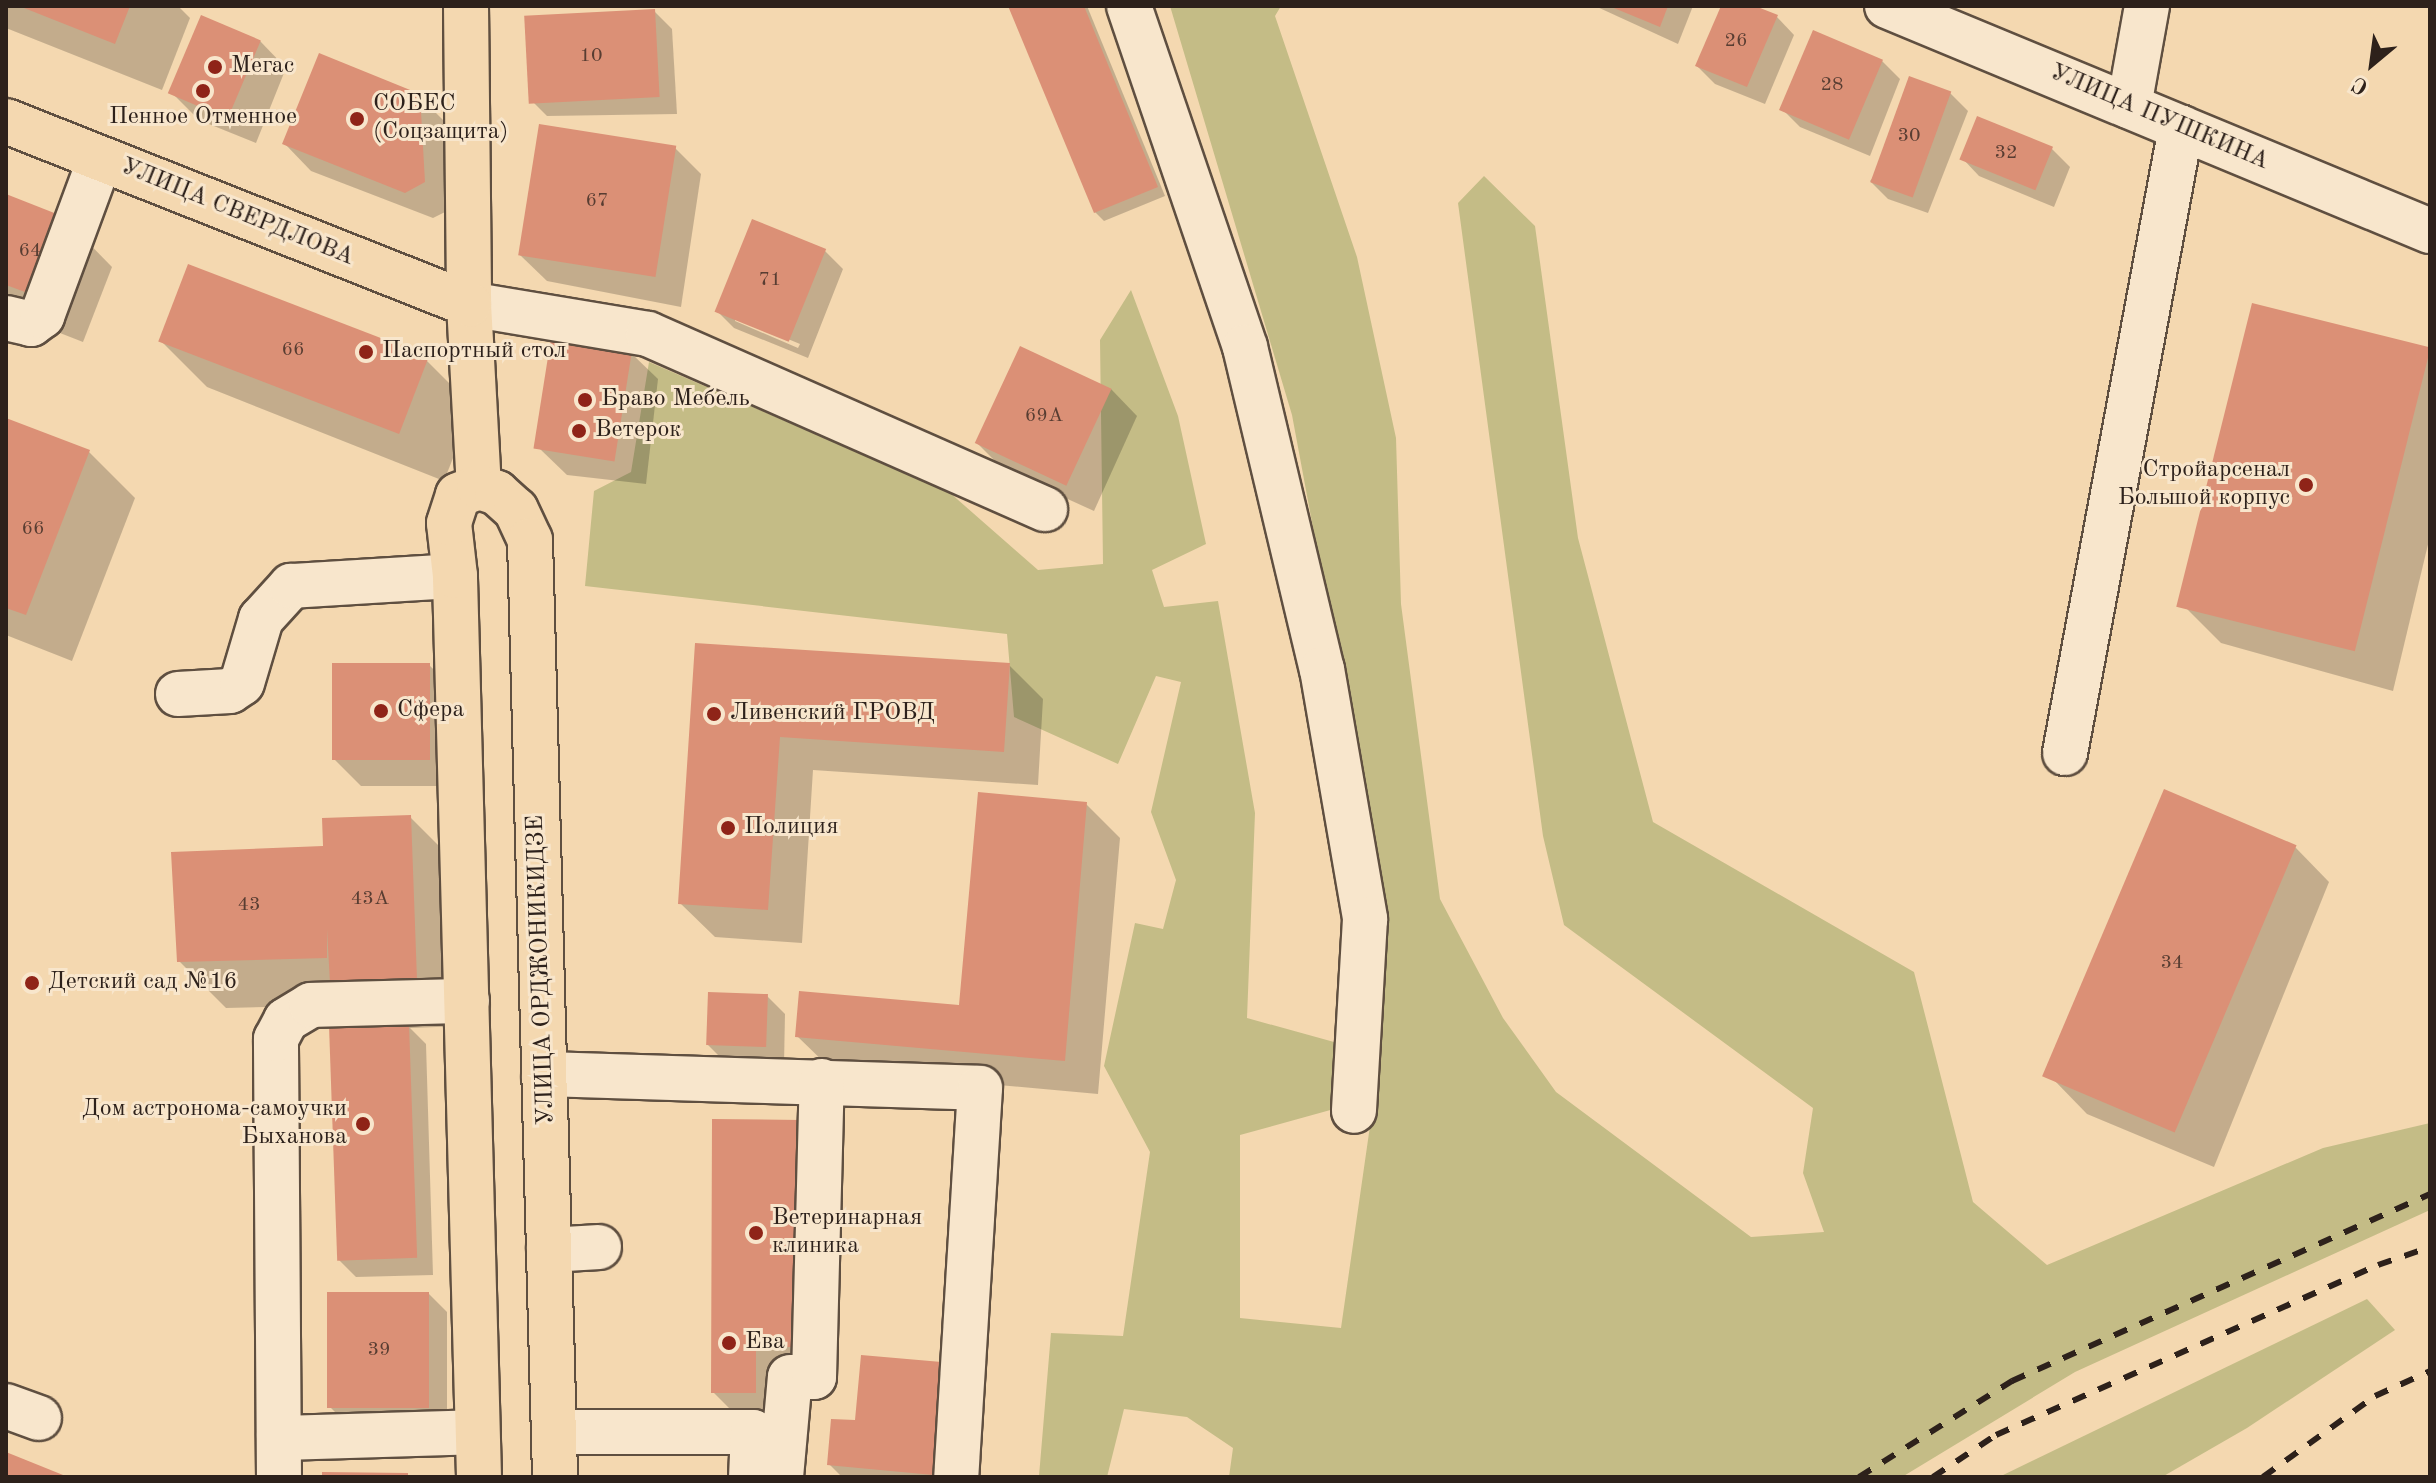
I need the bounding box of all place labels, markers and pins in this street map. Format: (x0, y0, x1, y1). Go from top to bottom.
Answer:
place label: Мегас (231, 53, 294, 81)
marker: Мегас (206, 58, 224, 76)
marker: Пенное Отменное (194, 82, 212, 100)
place label: СОБЕС (Соцзащита) (373, 91, 509, 147)
place label: Пенное Отменное (109, 104, 297, 132)
marker: СОБЕС (Соцзащита) (348, 110, 366, 128)
place label: Паспортный стол (382, 338, 566, 366)
marker: Паспортный стол (357, 343, 375, 361)
place label: Браво Мебель (601, 386, 750, 414)
marker: Браво Мебель (576, 391, 594, 409)
place label: Ветерок (595, 417, 681, 445)
marker: Ветерок (570, 422, 588, 440)
place label: Стройарсенал Большой корпус (2118, 457, 2290, 513)
marker: Стройарсенал Большой корпус (2297, 476, 2315, 494)
place label: Сфера (397, 697, 464, 725)
place label: Ливенский ГРОВД (730, 700, 935, 728)
marker: Сфера (372, 702, 390, 720)
marker: Ливенский ГРОВД (705, 705, 723, 723)
place label: Полиция (744, 814, 838, 842)
marker: Полиция (719, 819, 737, 837)
place label: Детский сад №16 (48, 969, 237, 997)
marker: Детский сад №16 (23, 974, 41, 992)
place label: Дом астронома-самоучки Быханова (82, 1096, 347, 1152)
marker: Дом астронома-самоучки Быханова (354, 1115, 372, 1133)
place label: Ветеринарная клиника (772, 1205, 922, 1261)
marker: Ветеринарная клиника (747, 1224, 765, 1242)
place label: Ева (745, 1329, 785, 1357)
marker: Ева (720, 1334, 738, 1352)

